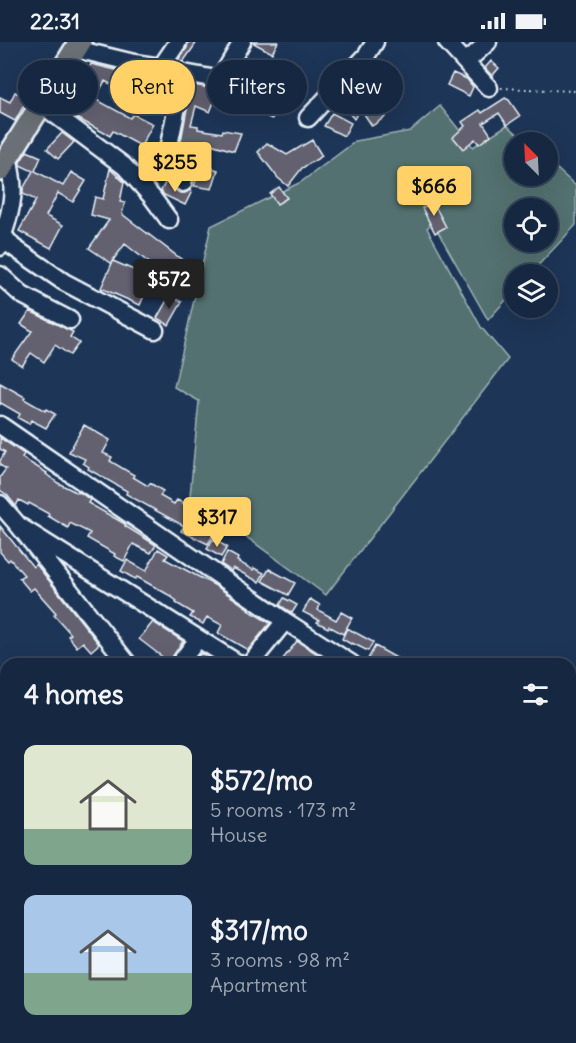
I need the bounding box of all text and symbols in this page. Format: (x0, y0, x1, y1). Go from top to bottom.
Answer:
text: 22:31 (30, 7, 80, 35)
chip: Buy (18, 60, 98, 114)
chip: Rent (110, 60, 195, 114)
chip: Filters (207, 60, 307, 114)
chip: New (319, 60, 403, 114)
north arrow (504, 132, 558, 186)
map controls (504, 132, 558, 318)
pin: $255 (139, 142, 211, 193)
text: $255 (152, 149, 198, 174)
pin: $666 (398, 166, 470, 217)
text: $666 (411, 173, 457, 198)
button: locate (504, 198, 558, 252)
pin: $572 (133, 259, 205, 310)
button: layers (504, 264, 558, 318)
text: $572 (147, 266, 191, 291)
pin: $317 (181, 497, 253, 548)
text: $317 (197, 504, 237, 529)
text: 4 homes (24, 678, 123, 711)
icon: filters (519, 678, 552, 711)
text: $572/mo (210, 764, 313, 797)
icon: home (72, 769, 144, 841)
text: 5 rooms · 173 m² (210, 797, 356, 822)
text: House (210, 822, 267, 847)
text: $317/mo (210, 914, 308, 947)
icon: home (72, 919, 144, 991)
text: 3 rooms · 98 m² (210, 947, 350, 972)
text: Apartment (210, 972, 307, 997)

